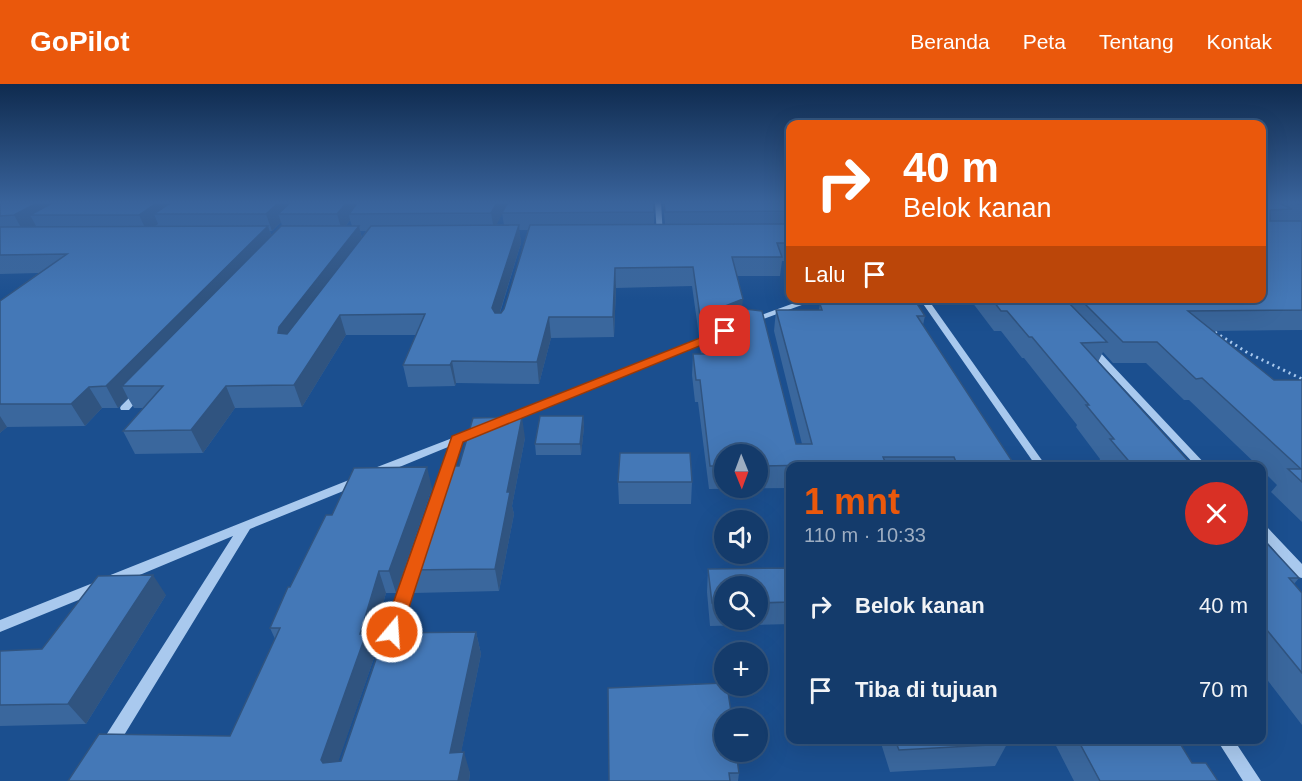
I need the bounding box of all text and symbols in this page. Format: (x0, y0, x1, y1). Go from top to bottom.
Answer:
text: GoPilot (30, 26, 130, 57)
text: Beranda (910, 30, 990, 53)
text: Peta (1023, 30, 1066, 53)
text: Tentang (1099, 30, 1174, 53)
text: Kontak (1207, 30, 1272, 53)
icon: right (804, 144, 882, 222)
text: 40 m (903, 144, 999, 191)
text: Belok kanan (903, 193, 1052, 223)
icon: arrive (858, 258, 891, 291)
text: Lalu (804, 262, 846, 287)
pin (699, 305, 750, 356)
icon: arrive (708, 314, 741, 347)
north arrow (714, 444, 768, 498)
map controls (714, 444, 768, 762)
text: 1 mnt (804, 481, 900, 522)
button: close (1185, 482, 1248, 545)
button: sound (714, 510, 768, 564)
text: 110 m · 10:33 (804, 524, 926, 546)
button: search (714, 576, 768, 630)
icon: right (804, 590, 837, 623)
text: Belok kanan (855, 593, 985, 618)
text: 40 m (1199, 593, 1248, 618)
position arrow (360, 600, 424, 664)
button: + (714, 642, 768, 696)
icon: arrive (804, 674, 837, 707)
text: Tiba di tujuan (855, 677, 998, 702)
text: 70 m (1199, 677, 1248, 702)
button: − (714, 708, 768, 762)

